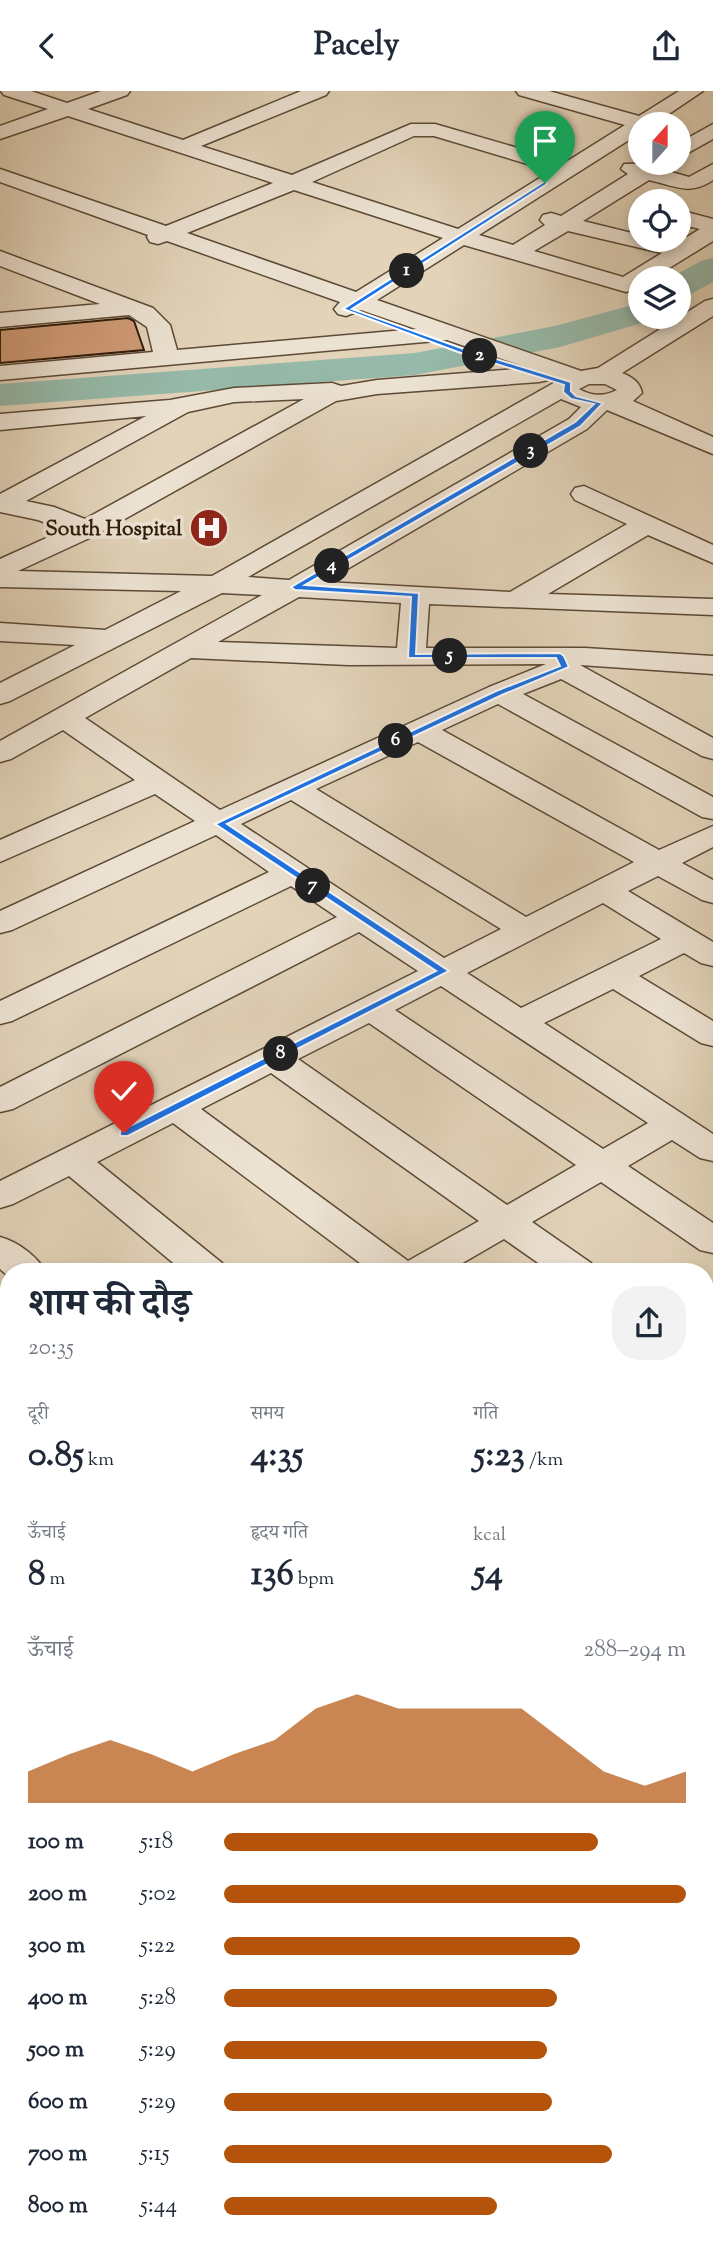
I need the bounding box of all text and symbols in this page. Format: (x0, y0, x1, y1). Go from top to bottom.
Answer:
text: Pacely (314, 23, 399, 69)
icon: back (28, 27, 66, 65)
icon: share (647, 27, 685, 65)
pin (515, 111, 575, 183)
north arrow (628, 112, 691, 175)
map controls (628, 112, 691, 329)
icon: arrive (526, 122, 564, 160)
button: locate (628, 189, 691, 252)
pin: 1 (390, 253, 424, 289)
text: 1 (403, 257, 410, 284)
button: layers (628, 266, 691, 329)
pin: 2 (462, 338, 498, 373)
text: 2 (475, 342, 484, 369)
pin: 3 (514, 433, 548, 469)
text: 3 (527, 437, 534, 464)
hospital icon: South Hospital (188, 507, 230, 549)
place label: South Hospital (45, 515, 182, 545)
pin: 4 (314, 549, 350, 583)
text: 4 (327, 552, 336, 579)
pin: 5 (433, 639, 468, 673)
text: 5 (446, 642, 453, 669)
pin: 6 (378, 723, 414, 759)
text: 6 (391, 727, 400, 754)
pin: 7 (296, 869, 330, 903)
text: 7 (308, 872, 317, 899)
pin: 8 (264, 1037, 298, 1072)
text: 8 (276, 1040, 285, 1067)
pin (94, 1061, 154, 1133)
icon: check (105, 1072, 143, 1110)
text: शाम की दौड़ (28, 1279, 191, 1333)
button: share (612, 1286, 686, 1360)
text: 20:35 (28, 1332, 74, 1365)
text: दूरी (28, 1401, 49, 1428)
text: समय (251, 1401, 284, 1428)
text: गति (473, 1401, 498, 1428)
text: 0.85 (28, 1431, 84, 1482)
text: 4:35 (251, 1431, 304, 1482)
text: 5:23 (473, 1431, 525, 1482)
text: km (84, 1447, 114, 1474)
text: /km (525, 1447, 563, 1474)
text: ऊँचाई (28, 1520, 65, 1547)
text: हृदय गति (251, 1520, 308, 1547)
text: kcal (473, 1522, 506, 1549)
text: 54 (473, 1549, 503, 1600)
text: 8 (28, 1550, 46, 1601)
text: 136 (251, 1550, 294, 1601)
text: m (46, 1566, 65, 1593)
text: bpm (294, 1566, 334, 1593)
text: ऊँचाई (28, 1634, 73, 1667)
text: 288–294 m (584, 1634, 686, 1667)
text: 100 m (28, 1826, 84, 1859)
text: 5:18 (140, 1826, 173, 1859)
text: 200 m (28, 1878, 87, 1911)
text: 5:02 (140, 1878, 176, 1911)
text: 300 m (28, 1930, 85, 1963)
text: 5:22 (140, 1930, 175, 1963)
text: 400 m (28, 1982, 88, 2015)
text: 5:28 (140, 1982, 176, 2015)
text: 500 m (28, 2034, 84, 2067)
text: 5:29 (140, 2034, 176, 2067)
text: 600 m (28, 2086, 88, 2119)
text: 5:29 (140, 2086, 176, 2119)
text: 700 m (28, 2138, 87, 2171)
text: 5:15 (140, 2138, 170, 2171)
text: 800 m (28, 2190, 88, 2223)
text: 5:44 (140, 2190, 177, 2223)

